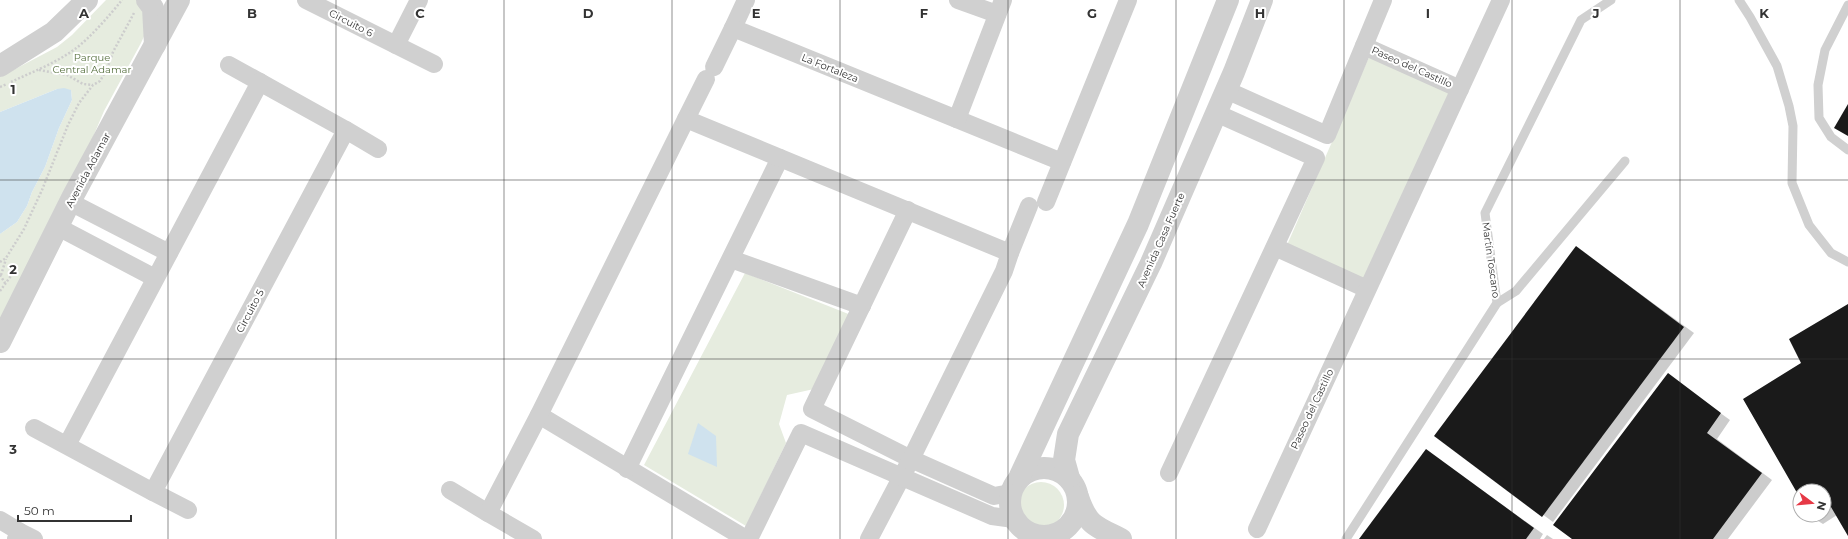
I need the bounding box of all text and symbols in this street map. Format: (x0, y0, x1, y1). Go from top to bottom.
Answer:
text: A (78, 5, 90, 21)
text: B (247, 5, 257, 21)
text: C (415, 5, 425, 21)
text: D (583, 5, 594, 21)
text: E (752, 5, 761, 21)
text: F (920, 5, 928, 21)
text: G (1087, 5, 1097, 21)
text: H (1255, 5, 1265, 21)
text: I (1426, 5, 1430, 21)
text: J (1591, 5, 1600, 21)
text: K (1759, 5, 1769, 21)
street label: Circuito 6 (327, 6, 375, 40)
street label: Paseo del Castillo (1370, 43, 1454, 91)
park label: Parque Central Adamar (53, 51, 131, 76)
street label: La Fortaleza (800, 51, 860, 85)
text: 1 (10, 81, 16, 97)
street label: Avenida Adamar (63, 130, 113, 210)
street label: Avenida Casa Fuerte (1134, 191, 1188, 289)
street label: Martín Toscano (1479, 221, 1503, 299)
text: 2 (9, 261, 17, 277)
street label: Circuito 5 (233, 287, 267, 335)
street label: Paseo del Castillo (1288, 367, 1336, 451)
text: 3 (8, 441, 17, 457)
north arrow (1792, 483, 1832, 523)
scale bar (18, 497, 131, 523)
text: N (1814, 500, 1830, 512)
text: 50 m (24, 503, 55, 518)

